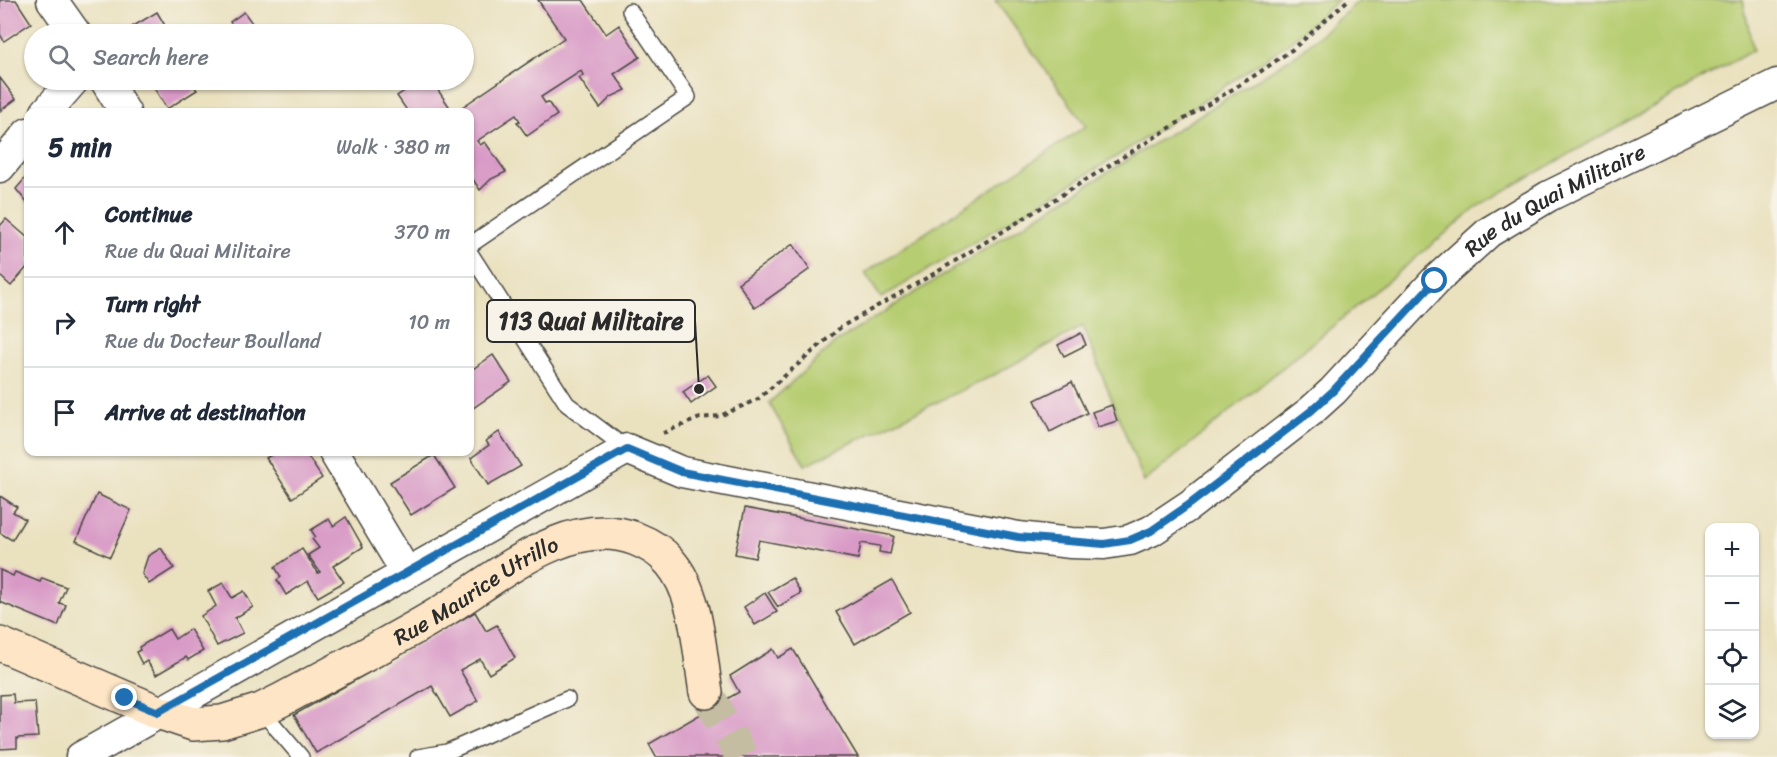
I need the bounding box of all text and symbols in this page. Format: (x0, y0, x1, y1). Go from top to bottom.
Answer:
search box (24, 24, 474, 90)
text: Search here (93, 38, 209, 77)
icon: search (45, 41, 78, 74)
text: 5 min (48, 124, 112, 170)
text: Walk · 380 m (336, 130, 450, 165)
street label: Rue du Quai Militaire (1454, 132, 1652, 266)
text: Continue (105, 195, 193, 234)
text: 370 m (394, 215, 450, 250)
icon: ahead (48, 216, 81, 249)
text: Rue du Quai Militaire (105, 234, 291, 269)
route start (1421, 267, 1447, 293)
text: Turn right (105, 285, 200, 324)
callout: 113 Quai Militaire (487, 300, 695, 342)
text: 113 Quai Militaire (498, 300, 684, 342)
text: 10 m (408, 305, 450, 340)
icon: right (48, 306, 81, 339)
text: Rue du Docteur Boulland (105, 324, 321, 359)
text: Arrive at destination (105, 393, 306, 432)
icon: arrive (48, 396, 81, 429)
map controls (1705, 523, 1759, 739)
button: + (1705, 523, 1759, 577)
street label: Rue Maurice Utrillo (386, 524, 564, 656)
button: − (1705, 577, 1759, 631)
button: locate (1705, 631, 1759, 685)
route end (111, 684, 137, 710)
button: layers (1705, 685, 1759, 739)

